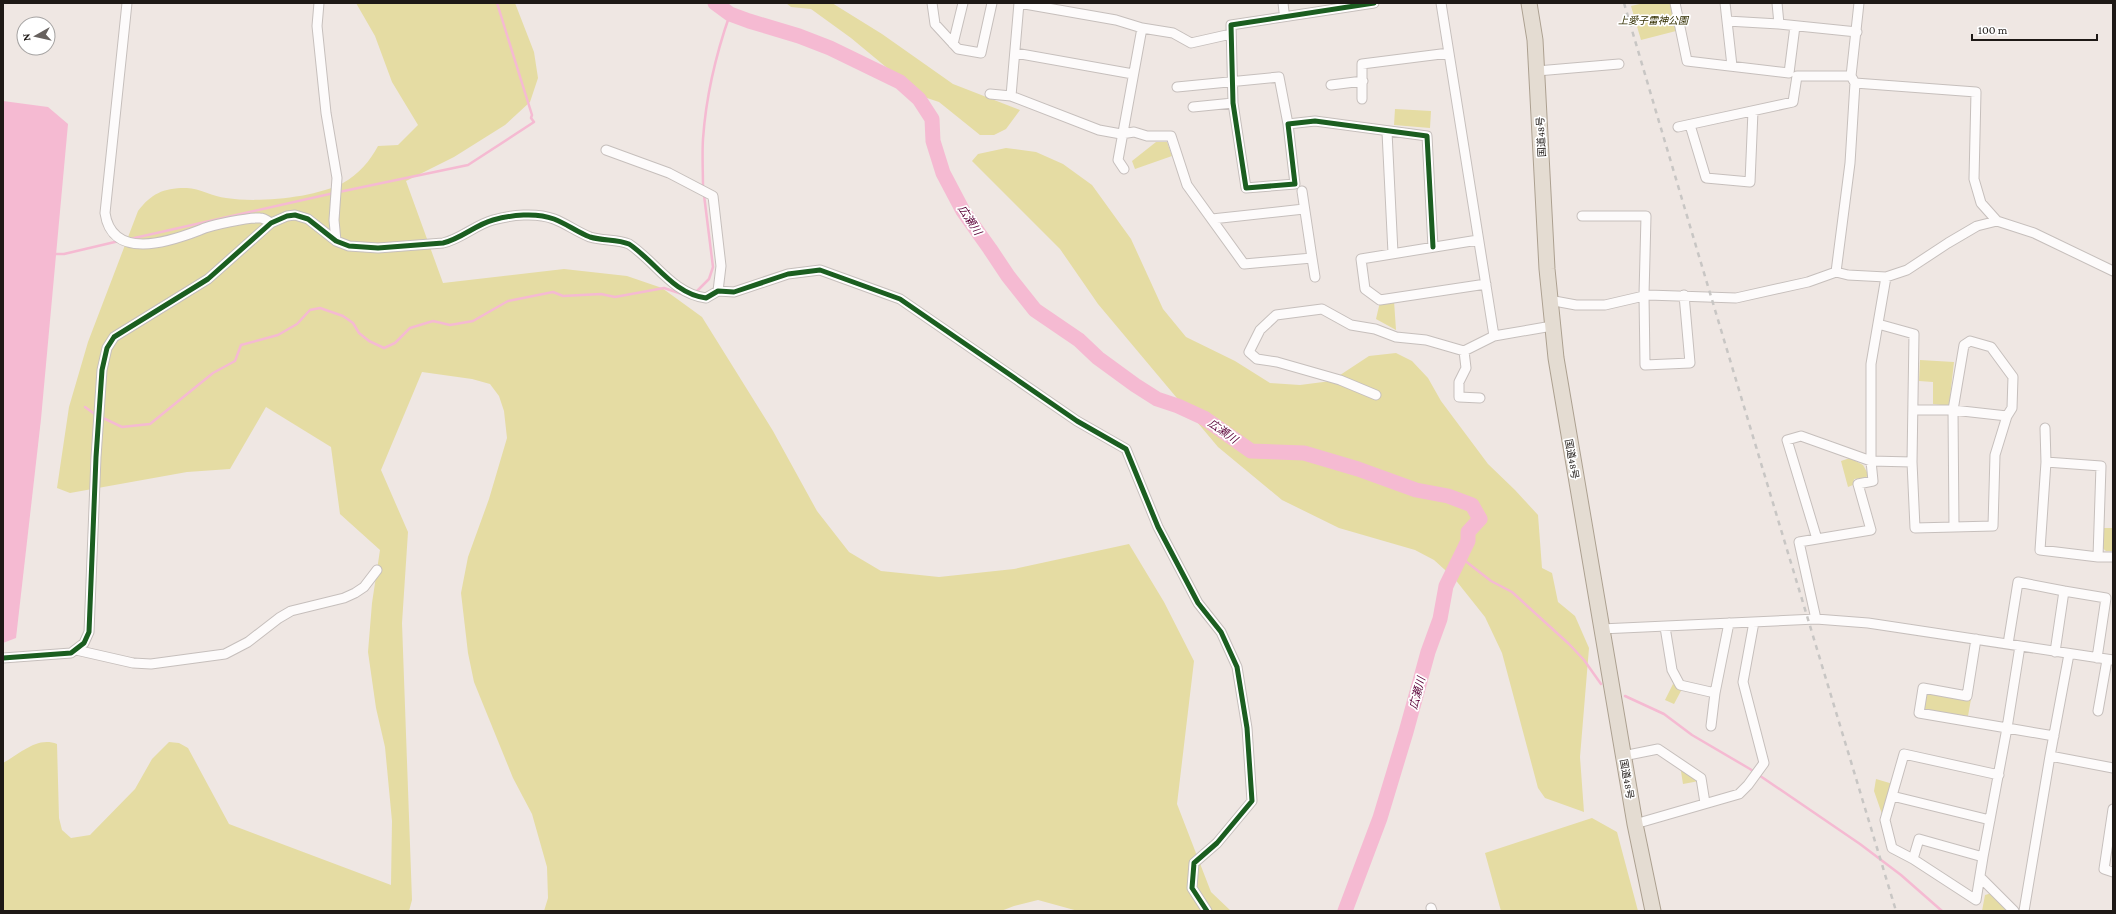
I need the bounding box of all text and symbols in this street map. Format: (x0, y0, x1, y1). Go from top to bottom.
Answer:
park label: 上愛子雷神公園 (1618, 15, 1690, 26)
north arrow (16, 16, 56, 56)
scale bar (1972, 16, 2097, 42)
text: 100 m (1978, 23, 2008, 37)
text: N (20, 32, 33, 42)
street label: 国道48号 (1534, 116, 1548, 158)
water label: 広瀬川 (956, 203, 985, 238)
water label: 広瀬川 (1206, 417, 1241, 446)
street label: 国道48号 (1563, 438, 1581, 480)
water label: 広瀬川 (1407, 675, 1427, 710)
street label: 国道48号 (1618, 758, 1636, 800)

